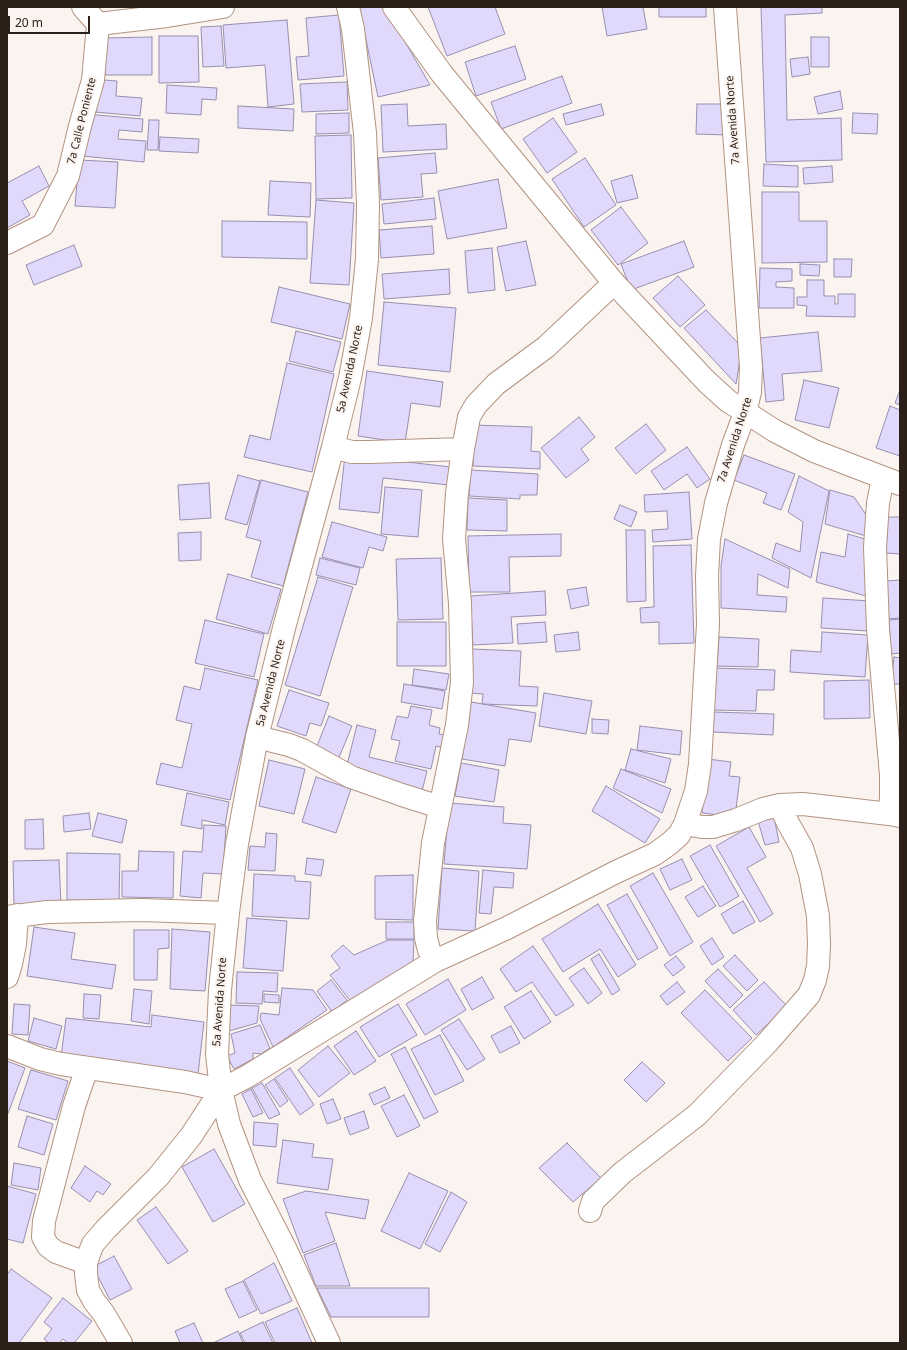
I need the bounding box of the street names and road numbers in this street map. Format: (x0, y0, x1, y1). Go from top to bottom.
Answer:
street label: 7a Avenida Norte (723, 75, 743, 165)
street label: 7a Calle Poniente (65, 76, 99, 166)
street label: 5a Avenida Norte (334, 324, 366, 414)
street label: 7a Avenida Norte (715, 395, 755, 485)
street label: 5a Avenida Norte (254, 638, 288, 728)
street label: 5a Avenida Norte (210, 957, 230, 1047)

